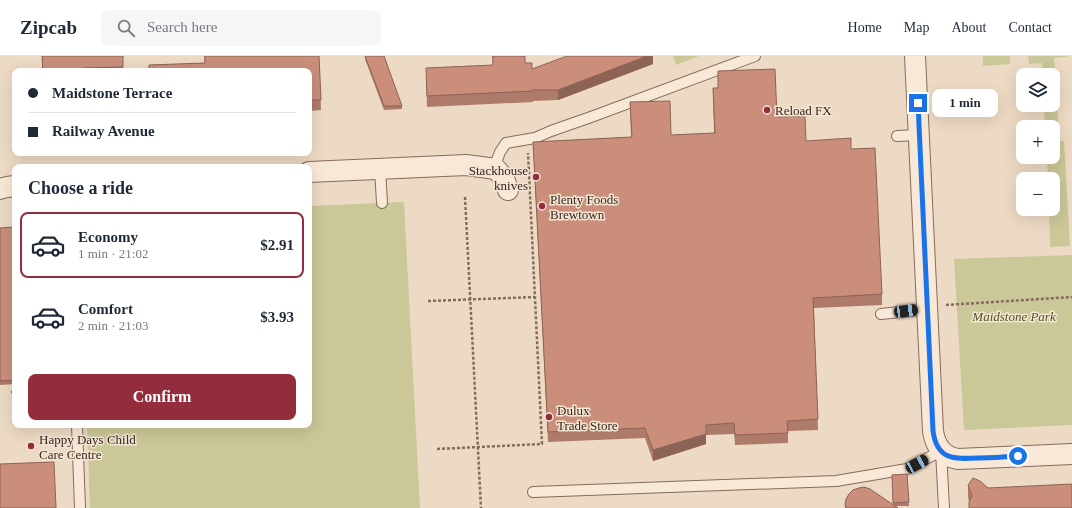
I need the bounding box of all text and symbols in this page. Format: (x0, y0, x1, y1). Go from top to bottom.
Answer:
search box (101, 10, 381, 46)
text: Zipcab (20, 17, 77, 38)
icon: search (115, 17, 137, 39)
text: Search here (147, 19, 217, 35)
text: Home (848, 20, 882, 35)
text: Map (904, 20, 929, 35)
text: About (951, 20, 986, 35)
text: Contact (1008, 20, 1052, 35)
map controls (1016, 68, 1060, 216)
button: layers (1016, 68, 1060, 112)
text: Maidstone Terrace (52, 85, 172, 101)
callout: 1 min (932, 89, 998, 117)
route end (909, 94, 927, 112)
text: 1 min (949, 95, 981, 110)
place label: Reload FX (775, 103, 832, 118)
marker: Reload FX (762, 105, 772, 115)
button: + (1016, 120, 1060, 164)
text: Railway Avenue (52, 123, 155, 139)
place label: Stackhouse knives (469, 163, 528, 193)
marker: Stackhouse knives (531, 172, 541, 182)
button: − (1016, 172, 1060, 216)
text: Choose a ride (28, 178, 133, 198)
place label: Plenty Foods Brewtown (550, 192, 618, 222)
marker: Plenty Foods Brewtown (537, 201, 547, 211)
icon: car (30, 227, 66, 263)
text: Economy (78, 229, 138, 245)
text: $2.91 (260, 237, 294, 253)
text: 1 min · 21:02 (78, 246, 148, 261)
icon: car (30, 299, 66, 335)
text: Comfort (78, 301, 133, 317)
car (893, 304, 919, 318)
text: $3.93 (260, 309, 294, 325)
park label: Maidstone Park (971, 309, 1056, 324)
text: 2 min · 21:03 (78, 318, 148, 333)
button: Confirm (28, 374, 296, 420)
place label: Dulux Trade Store (557, 403, 618, 433)
marker: Dulux Trade Store (544, 412, 554, 422)
place label: Happy Days Child Care Centre (39, 432, 136, 462)
marker: Happy Days Child Care Centre (26, 441, 36, 451)
route start (1009, 447, 1027, 465)
car (904, 453, 930, 475)

